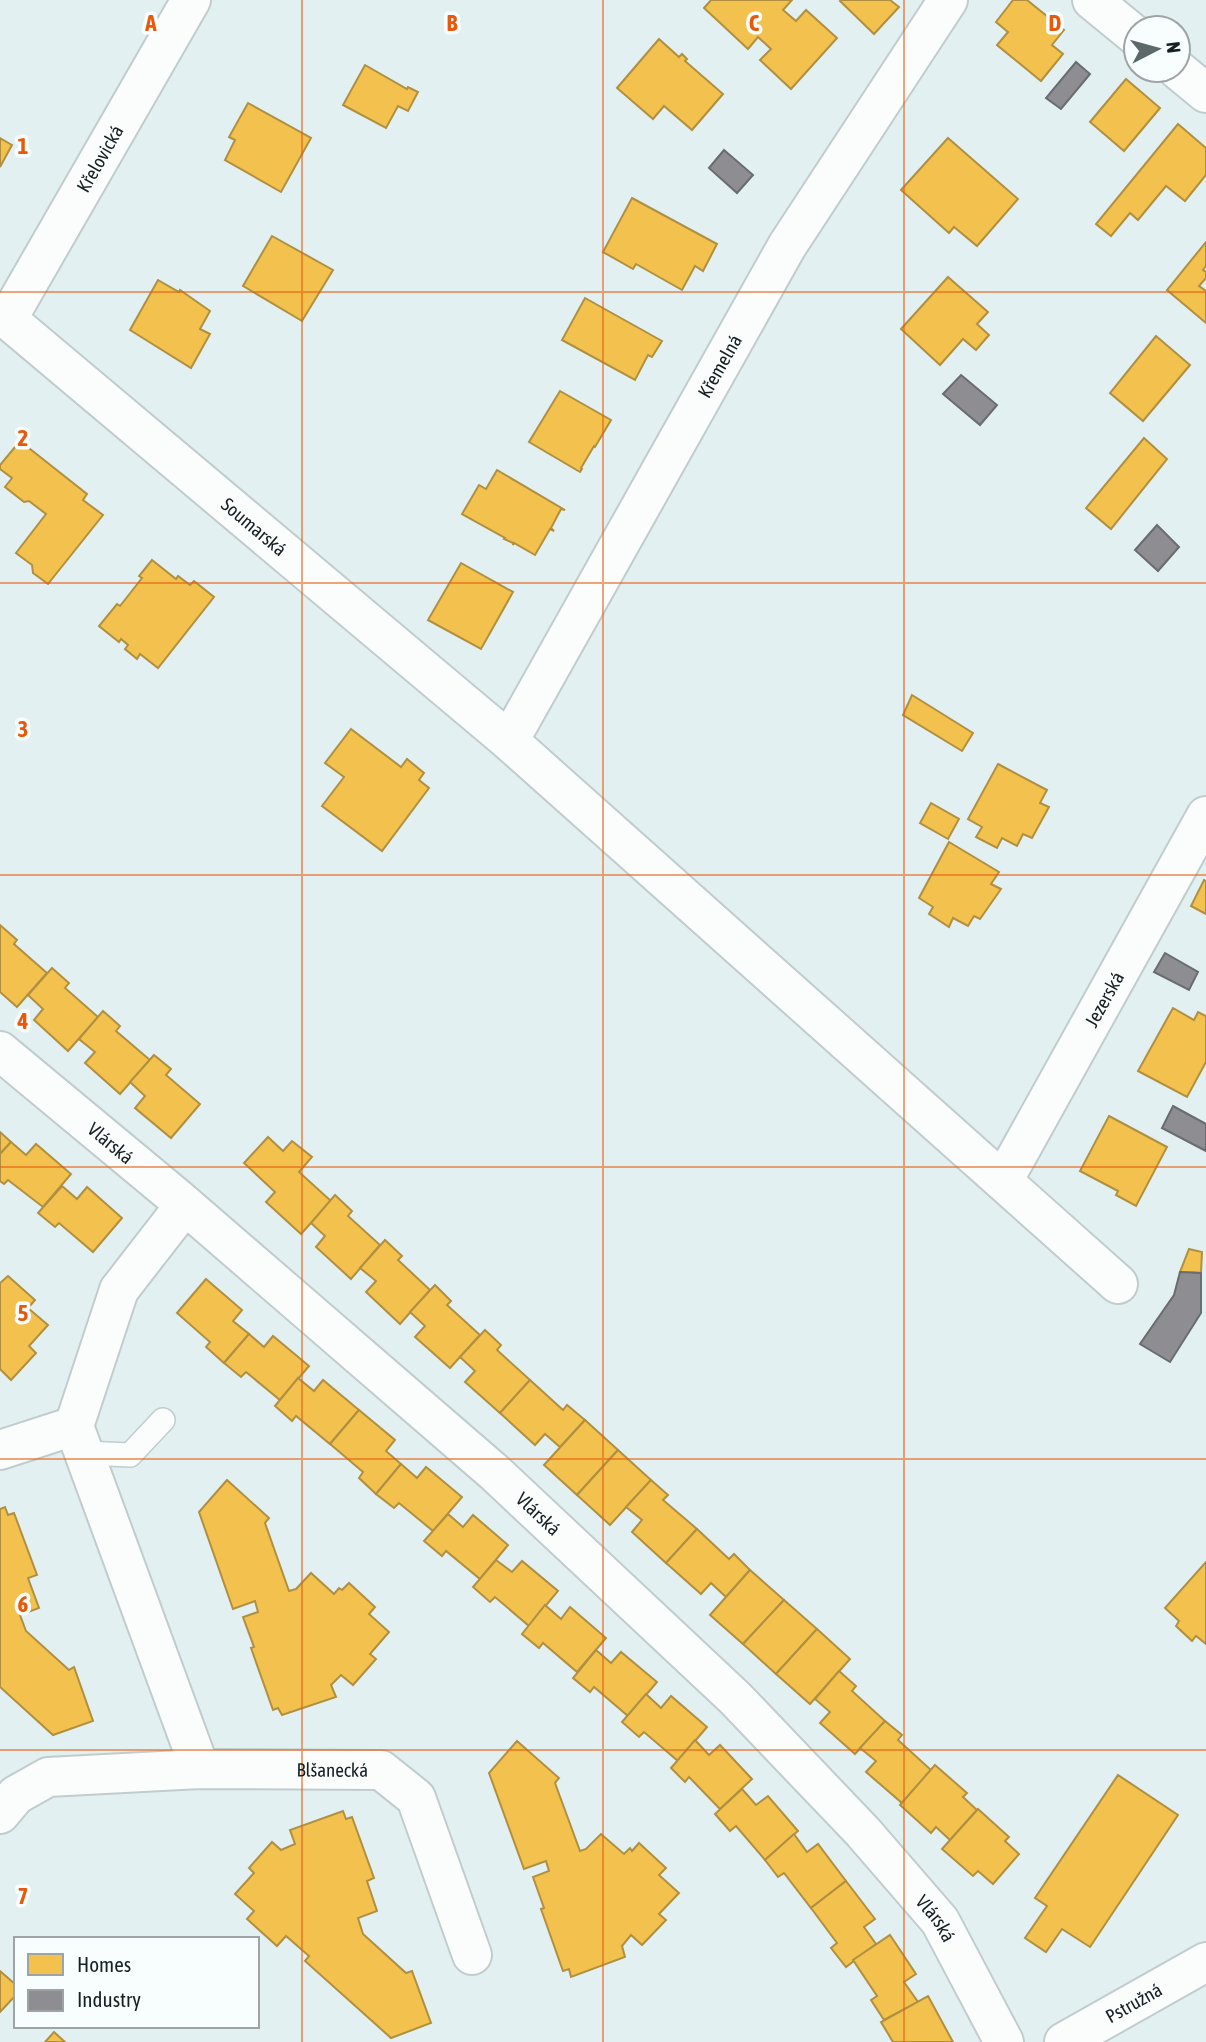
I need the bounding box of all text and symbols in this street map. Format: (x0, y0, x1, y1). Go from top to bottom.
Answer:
text: A (144, 10, 157, 36)
text: B (447, 10, 458, 36)
text: C (749, 10, 760, 36)
text: D (1049, 10, 1062, 36)
north arrow (1122, 14, 1192, 84)
text: N (1162, 40, 1185, 54)
street label: Křelovická (72, 121, 128, 196)
text: 1 (18, 133, 29, 159)
street label: Křemelná (693, 331, 746, 402)
text: 2 (18, 425, 28, 451)
street label: Soumarská (217, 493, 291, 560)
text: 3 (18, 716, 28, 742)
street label: Jezerská (1080, 968, 1128, 1031)
text: 4 (17, 1008, 29, 1034)
street label: Vlárská (83, 1118, 138, 1168)
text: 5 (18, 1300, 29, 1326)
street label: Vlárská (512, 1488, 565, 1540)
text: 6 (18, 1591, 29, 1617)
street label: Blšanecká (296, 1759, 368, 1781)
text: 7 (18, 1883, 28, 1909)
street label: Vlárská (911, 1890, 960, 1946)
legend (14, 1937, 259, 2028)
text: Homes (77, 1952, 131, 1976)
street label: Pstružná (1102, 1978, 1166, 2027)
text: Industry (77, 1987, 141, 2011)

